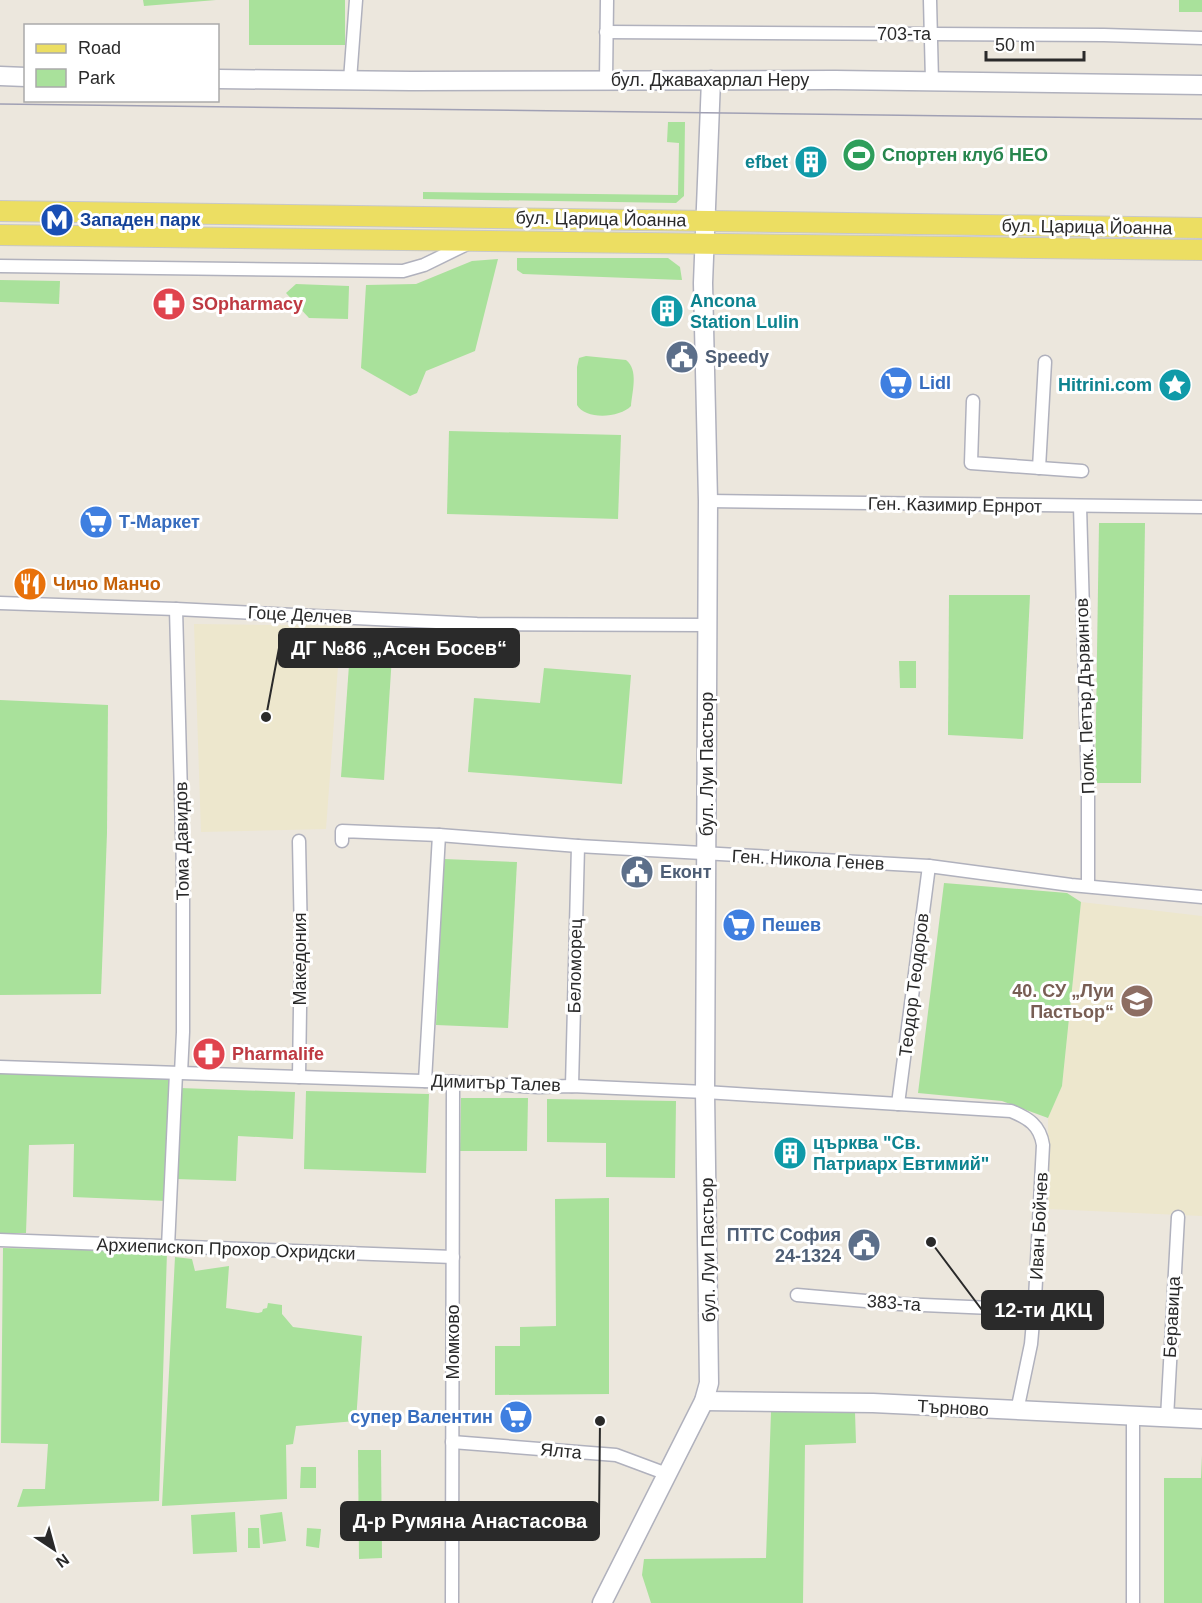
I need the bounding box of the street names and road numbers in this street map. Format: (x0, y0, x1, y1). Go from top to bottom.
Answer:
street label: 703-та (877, 24, 932, 44)
street label: бул. Джавахарлал Неру (611, 70, 809, 90)
street label: бул. Царица Йоанна (515, 207, 688, 231)
street label: бул. Царица Йоанна (1001, 215, 1174, 239)
street label: Ген. Казимир Ернрот (868, 493, 1042, 517)
street label: Полк. Петър Дървингов (1072, 597, 1098, 795)
street label: Гоце Делчев (247, 602, 353, 628)
street label: бул. Луи Пастьор (697, 692, 717, 836)
street label: Тома Давидов (171, 781, 193, 901)
street label: Ген. Никола Генев (731, 846, 885, 874)
street label: Македония (290, 912, 310, 1006)
street label: Теодор Теодоров (895, 912, 933, 1058)
street label: Беломорец (564, 918, 586, 1014)
street label: Димитър Талев (431, 1071, 561, 1095)
street label: Иван Бойчев (1026, 1172, 1052, 1280)
street label: бул. Луи Пастьор (697, 1177, 719, 1323)
street label: Архиепископ Прохор Охридски (96, 1234, 356, 1264)
street label: Беравица (1160, 1275, 1184, 1358)
street label: 383-та (866, 1291, 923, 1315)
street label: Момково (443, 1304, 463, 1380)
street label: Търново (917, 1396, 989, 1420)
street label: Ялта (539, 1439, 584, 1463)

